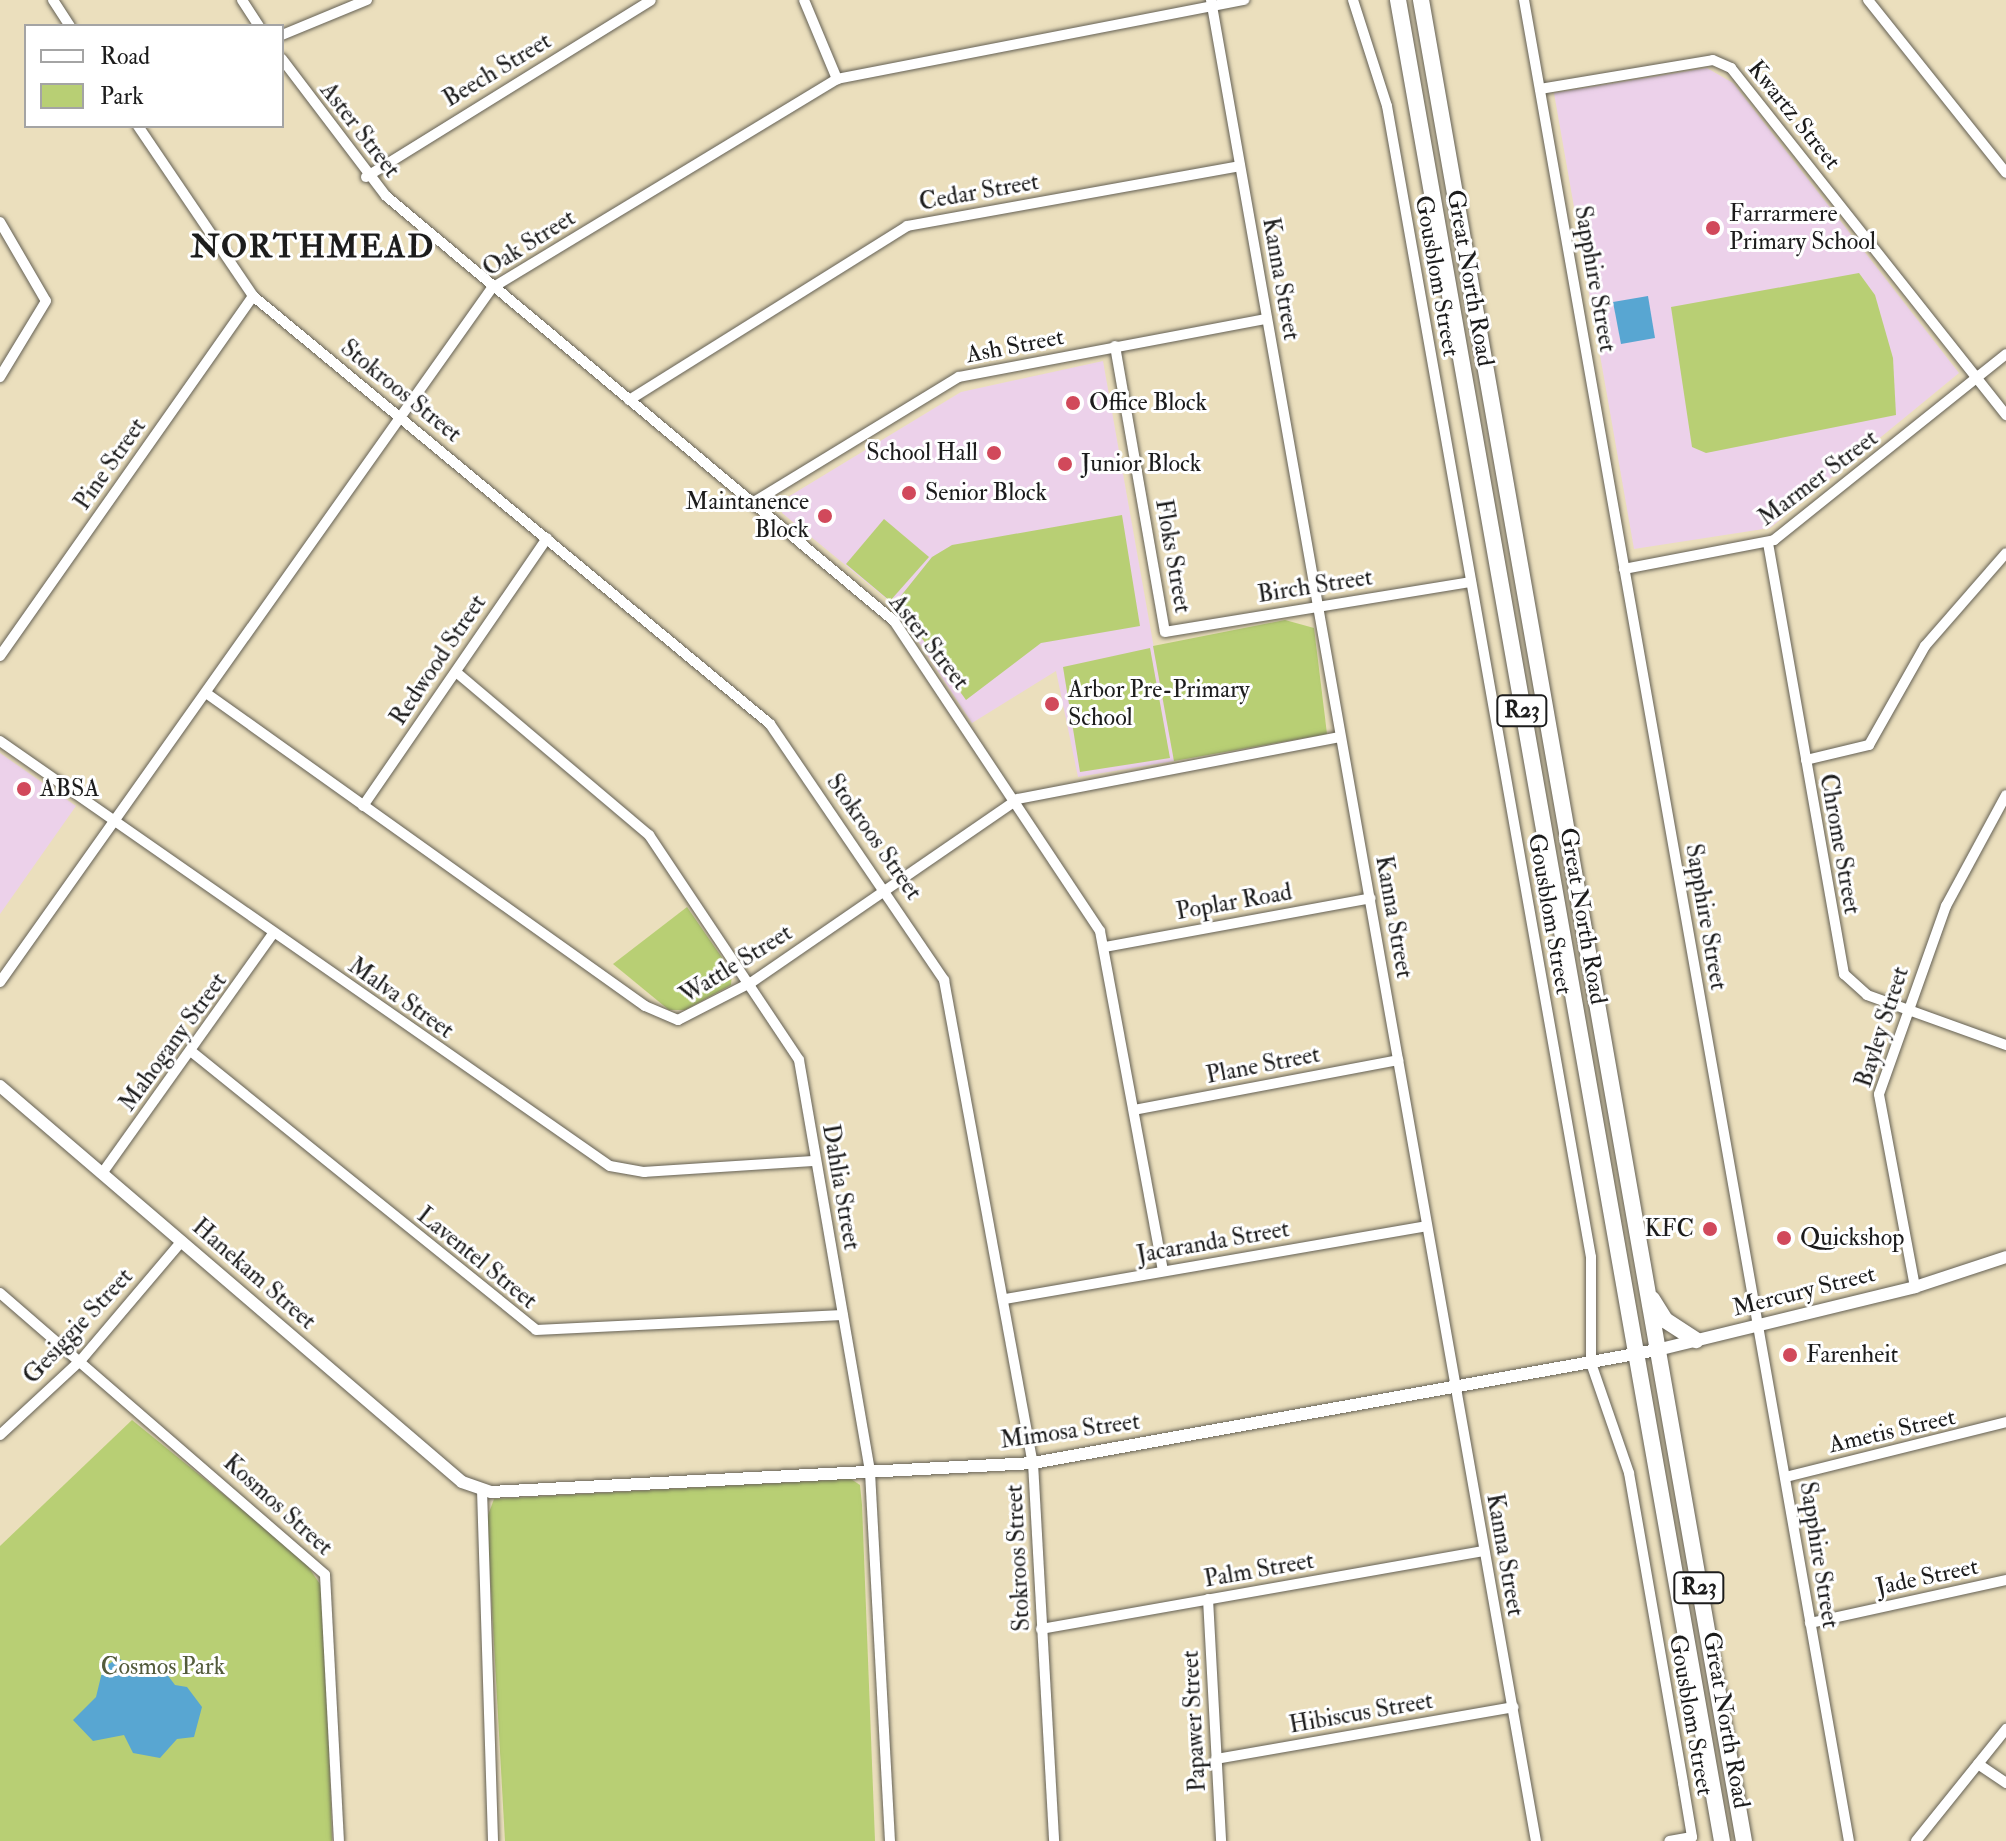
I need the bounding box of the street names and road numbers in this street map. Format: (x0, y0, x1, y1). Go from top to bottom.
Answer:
street label: Beech Street (438, 27, 556, 113)
street label: Kwartz Street (1741, 55, 1847, 175)
street label: Aster Street (314, 77, 406, 183)
street label: Cedar Street (917, 167, 1041, 217)
street label: Great North Road (1440, 187, 1500, 369)
street label: Gousblom Street (1409, 193, 1465, 359)
street label: Oak Street (477, 203, 581, 283)
street label: Sapphire Street (1568, 204, 1622, 354)
street label: Kanna Street (1256, 215, 1306, 343)
street label: Ash Street (964, 322, 1066, 370)
street label: Stokroos Street (335, 334, 467, 448)
street label: Pine Street (68, 412, 152, 516)
street label: Marmer Street (1753, 424, 1883, 532)
street label: Floks Street (1149, 497, 1197, 615)
street label: Birch Street (1255, 563, 1375, 609)
street label: Redwood Street (384, 589, 492, 731)
street label: Aster Street (883, 589, 975, 695)
road number: R23 (1496, 693, 1548, 729)
street label: Stokroos Street (820, 768, 928, 906)
street label: Chrome Street (1813, 772, 1867, 916)
street label: Great North Road (1553, 825, 1613, 1007)
street label: Gousblom Street (1522, 831, 1578, 997)
street label: Sapphire Street (1679, 842, 1733, 992)
street label: Kanna Street (1369, 853, 1419, 981)
street label: Poplar Road (1174, 878, 1294, 926)
street label: Wattle Street (675, 918, 797, 1010)
street label: Malva Street (343, 951, 459, 1045)
street label: Bayley Street (1849, 963, 1915, 1091)
street label: Mahogany Street (113, 967, 233, 1117)
street label: Plane Street (1204, 1040, 1322, 1090)
street label: Dahlia Street (816, 1122, 866, 1252)
street label: Laventel Street (411, 1201, 543, 1315)
street label: Hanekam Street (186, 1212, 322, 1336)
street label: Jacaranda Street (1135, 1214, 1291, 1270)
street label: Mercury Street (1730, 1259, 1878, 1323)
street label: Gesiggie Street (17, 1262, 139, 1390)
street label: Ametis Street (1826, 1402, 1958, 1460)
street label: Mimosa Street (998, 1407, 1142, 1455)
street label: Kosmos Street (217, 1448, 339, 1562)
street label: Sapphire Street (1793, 1480, 1845, 1630)
street label: Stokroos Street (1000, 1484, 1036, 1632)
street label: Kanna Street (1480, 1491, 1530, 1619)
street label: Palm Street (1202, 1546, 1316, 1594)
street label: Jade Street (1873, 1552, 1981, 1602)
road number: R23 (1673, 1570, 1725, 1606)
street label: Great North Road (1696, 1629, 1756, 1811)
street label: Gousblom Street (1663, 1632, 1719, 1798)
street label: Papawer Street (1176, 1650, 1212, 1792)
street label: Hibiscus Street (1287, 1686, 1435, 1740)

